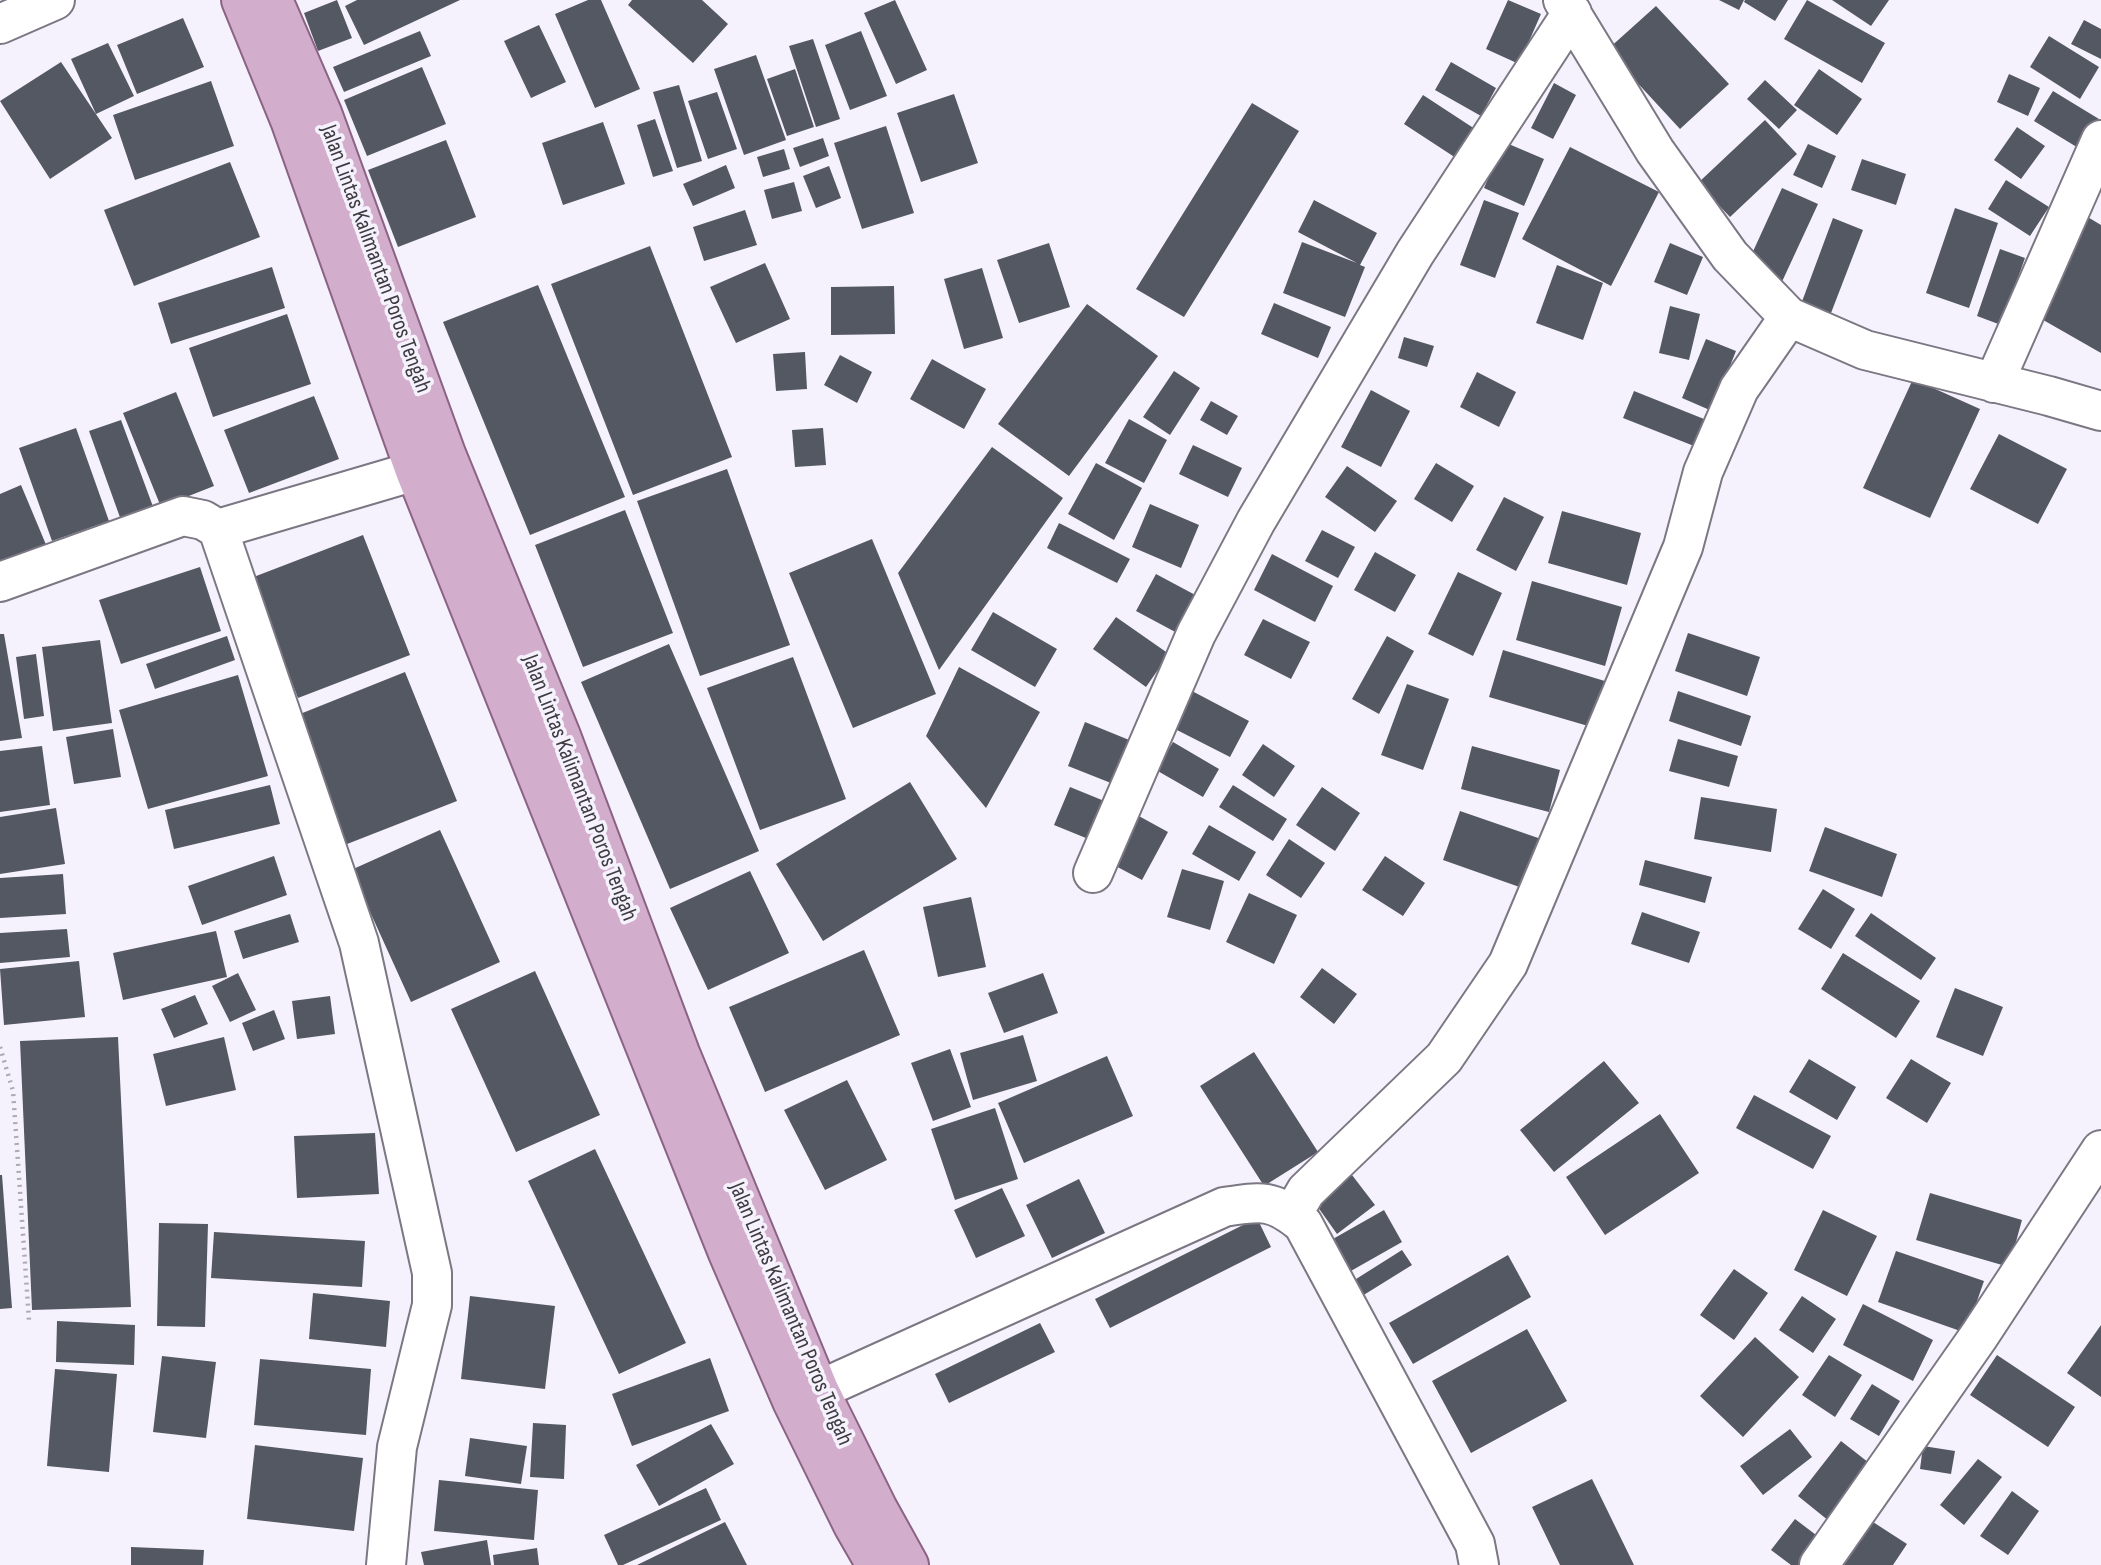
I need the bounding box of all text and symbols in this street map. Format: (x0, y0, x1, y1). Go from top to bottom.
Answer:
street label: Jalan Lintas Kalimantan Poros Tengah (314, 121, 436, 397)
street label: Jalan Lintas Kalimantan Poros Tengah (515, 651, 643, 925)
street label: Jalan Lintas Kalimantan Poros Tengah (722, 1178, 858, 1450)

